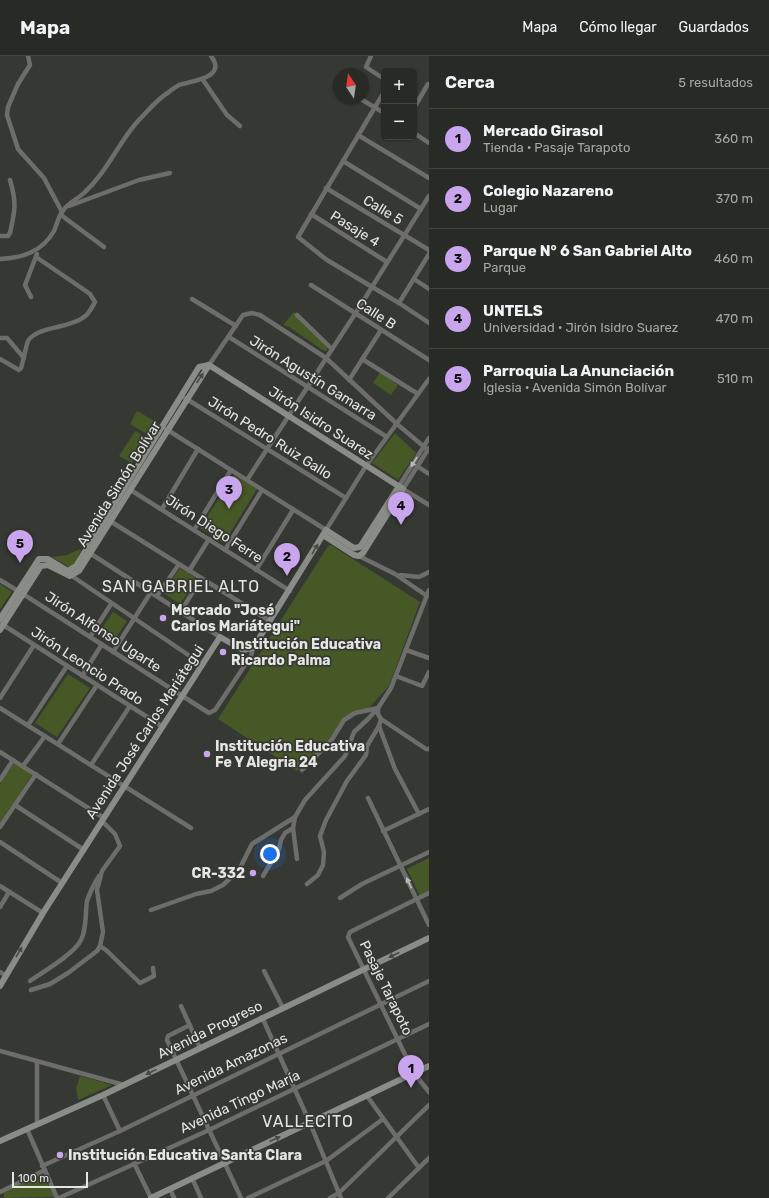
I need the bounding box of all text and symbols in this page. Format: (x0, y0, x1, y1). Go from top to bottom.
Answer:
text: Mapa (20, 16, 70, 39)
text: Mapa (522, 19, 557, 36)
text: Cómo llegar (579, 19, 657, 36)
text: Guardados (679, 19, 749, 36)
north arrow (333, 68, 369, 104)
map controls (381, 68, 417, 140)
button: + (381, 68, 417, 104)
text: Cerca (445, 72, 495, 92)
text: 5 resultados (678, 75, 753, 90)
button: − (381, 104, 417, 140)
text: Mercado Girasol (483, 122, 603, 140)
text: 1 (455, 131, 461, 146)
text: 360 m (714, 131, 753, 146)
text: Tienda · Pasaje Tarapoto (483, 140, 630, 155)
text: Colegio Nazareno (483, 182, 613, 200)
text: 2 (454, 191, 462, 206)
text: 370 m (716, 191, 753, 206)
street label: Calle 5 (360, 192, 406, 228)
text: Lugar (483, 200, 518, 215)
street label: Pasaje 4 (327, 207, 383, 251)
text: Parque N° 6 San Gabriel Alto (483, 242, 692, 260)
text: 3 (454, 251, 462, 266)
text: 460 m (714, 251, 753, 266)
text: Parque (483, 260, 526, 275)
street label: Calle B (353, 295, 399, 333)
text: UNTELS (483, 302, 543, 320)
text: 4 (454, 311, 462, 326)
text: 470 m (715, 311, 753, 326)
text: Universidad · Jirón Isidro Suarez (483, 320, 678, 335)
street label: Jirón Agustín Gamarra (246, 332, 380, 424)
text: Parroquia La Anunciación (483, 362, 674, 380)
text: 5 (454, 371, 462, 386)
text: 510 m (717, 371, 753, 386)
one-way arrow (196, 373, 204, 384)
text: Iglesia · Avenida Simón Bolívar (483, 380, 667, 395)
street label: Jirón Isidro Suarez (265, 383, 377, 463)
street label: Jirón Pedro Ruiz Gallo (205, 393, 335, 483)
street label: Avenida Simón Bolívar (73, 418, 165, 550)
one-way arrow (410, 457, 418, 467)
pin: 3 (216, 476, 242, 509)
street label: Jirón Diego Ferre (162, 491, 266, 567)
pin: 4 (388, 492, 414, 525)
pin: 5 (7, 530, 33, 563)
pin: 2 (274, 543, 300, 576)
one-way arrow (311, 543, 318, 555)
district label: SAN GABRIEL ALTO (102, 577, 260, 596)
street label: Jirón Alfonso Ugarte (42, 588, 164, 676)
place label: Mercado "José Carlos Mariátegui" (171, 602, 300, 635)
marker: Mercado "José Carlos Mariátegui" (158, 613, 168, 623)
street label: Jirón Leoncio Prado (28, 623, 146, 709)
place label: Institución Educativa Ricardo Palma (231, 636, 381, 669)
street label: Avenida José Carlos Mariátegui (82, 642, 208, 822)
marker: Institución Educativa Ricardo Palma (218, 647, 228, 657)
place label: Institución Educativa Fe Y Alegria 24 (215, 738, 365, 771)
marker: Institución Educativa Fe Y Alegria 24 (202, 749, 212, 759)
your location (260, 844, 280, 864)
place label: CR-332 (192, 865, 245, 882)
marker: CR-332 (248, 868, 258, 878)
one-way arrow (406, 877, 412, 888)
street label: Pasaje Tarapoto (356, 938, 416, 1038)
one-way arrow (15, 946, 22, 958)
one-way arrow (388, 952, 400, 958)
street label: Avenida Progreso (155, 997, 265, 1063)
street label: Avenida Amazonas (172, 1029, 290, 1099)
pin: 1 (398, 1055, 424, 1088)
street label: Avenida Tingo María (177, 1067, 303, 1137)
one-way arrow (145, 1069, 156, 1075)
district label: VALLECITO (262, 1112, 354, 1131)
one-way arrow (269, 1136, 280, 1142)
place label: Institución Educativa Santa Clara (68, 1147, 302, 1164)
marker: Institución Educativa Santa Clara (55, 1150, 65, 1160)
scale bar (12, 1170, 88, 1189)
text: 100 m (18, 1172, 49, 1185)

